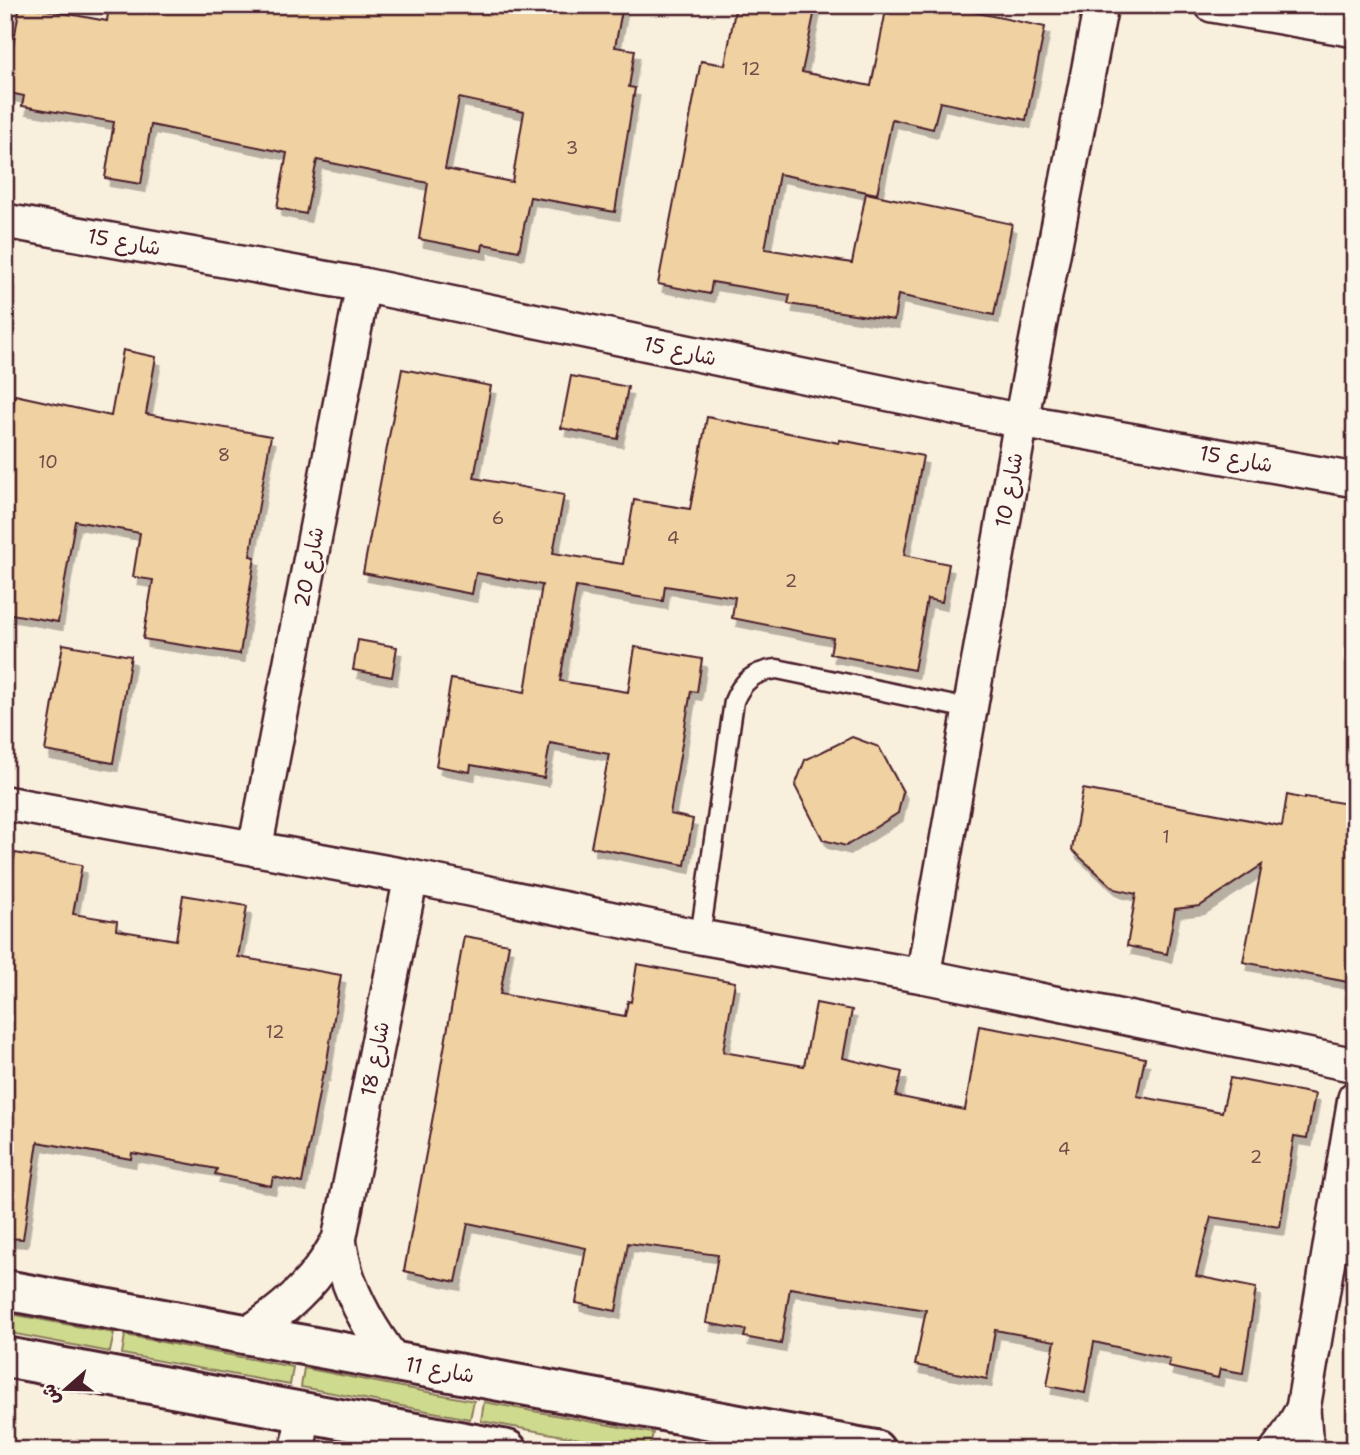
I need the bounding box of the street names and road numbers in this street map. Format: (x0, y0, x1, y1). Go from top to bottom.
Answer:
street label: شارع 15 (85, 222, 163, 263)
street label: شارع 15 (641, 330, 719, 373)
street label: شارع 15 (1197, 439, 1275, 480)
street label: شارع 10 (989, 450, 1030, 530)
street label: شارع 20 (287, 524, 331, 610)
street label: شارع 18 (354, 1019, 397, 1099)
street label: شارع 11 (403, 1350, 477, 1391)

